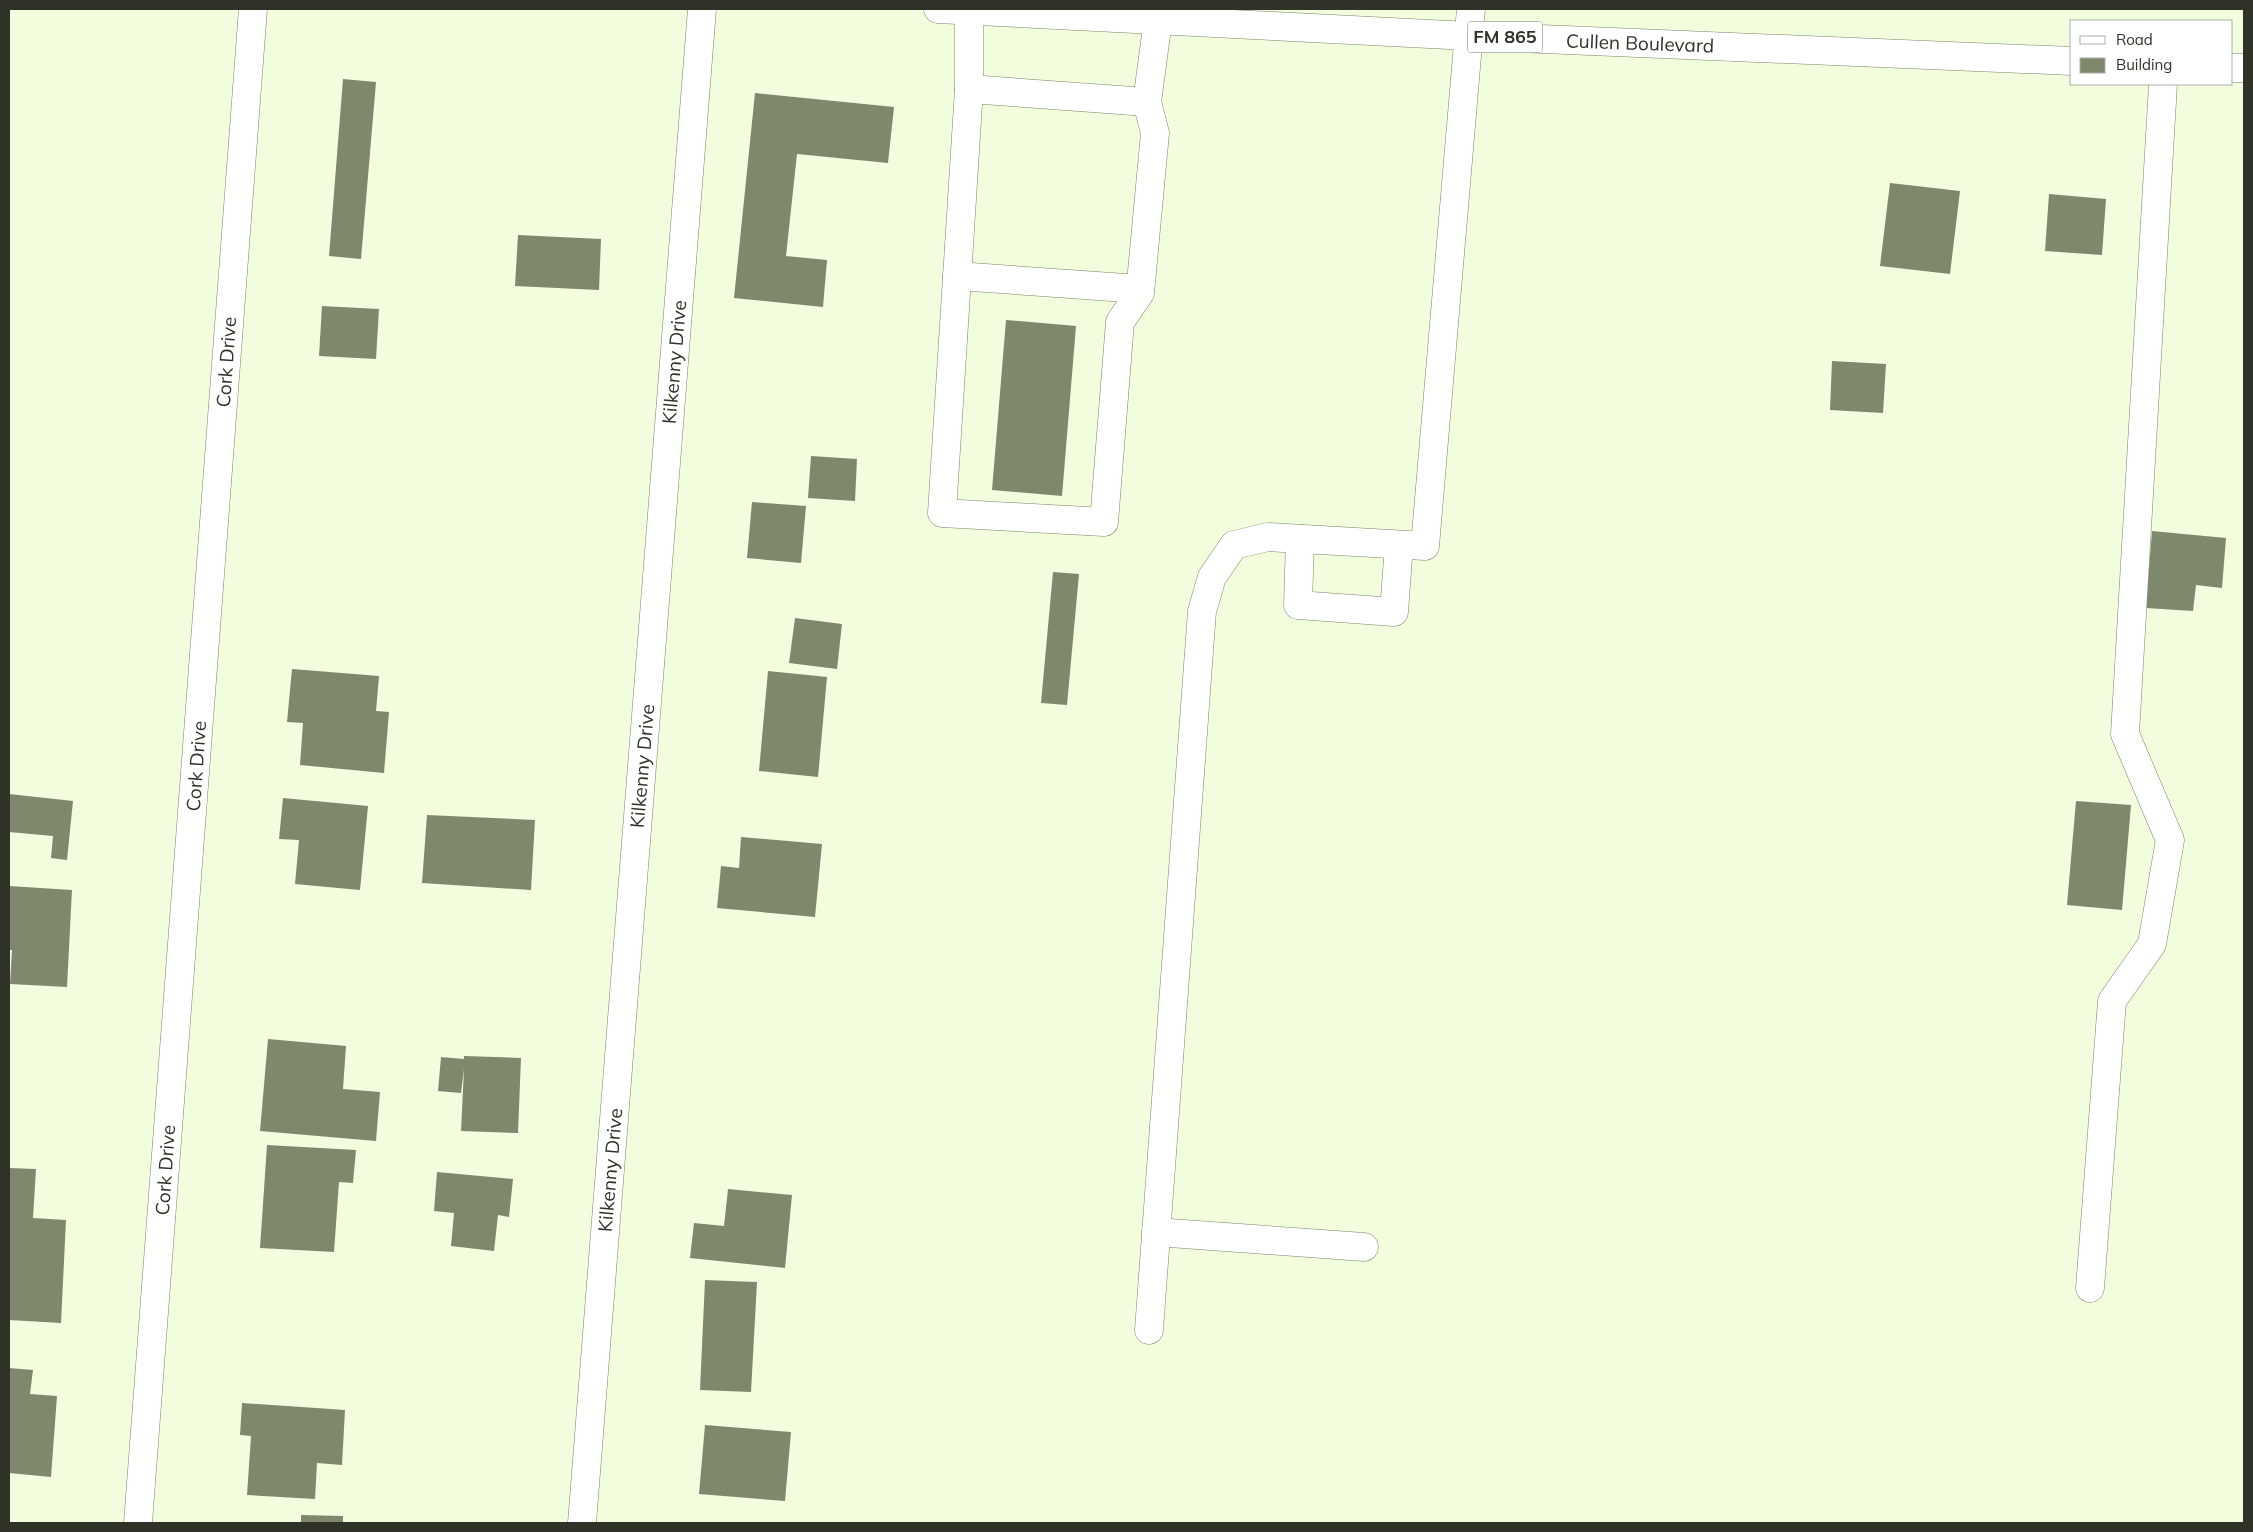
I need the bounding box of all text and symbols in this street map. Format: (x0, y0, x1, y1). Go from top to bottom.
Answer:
legend (2070, 20, 2233, 85)
road number: FM 865 (1468, 22, 1542, 52)
street label: Cullen Boulevard (1566, 28, 1714, 58)
text: Road (2116, 30, 2153, 49)
text: Building (2116, 55, 2172, 74)
street label: Kilkenny Drive (657, 299, 691, 425)
street label: Cork Drive (211, 316, 241, 408)
street label: Kilkenny Drive (625, 703, 659, 829)
street label: Cork Drive (181, 720, 211, 812)
street label: Kilkenny Drive (593, 1107, 627, 1233)
street label: Cork Drive (150, 1124, 180, 1216)

